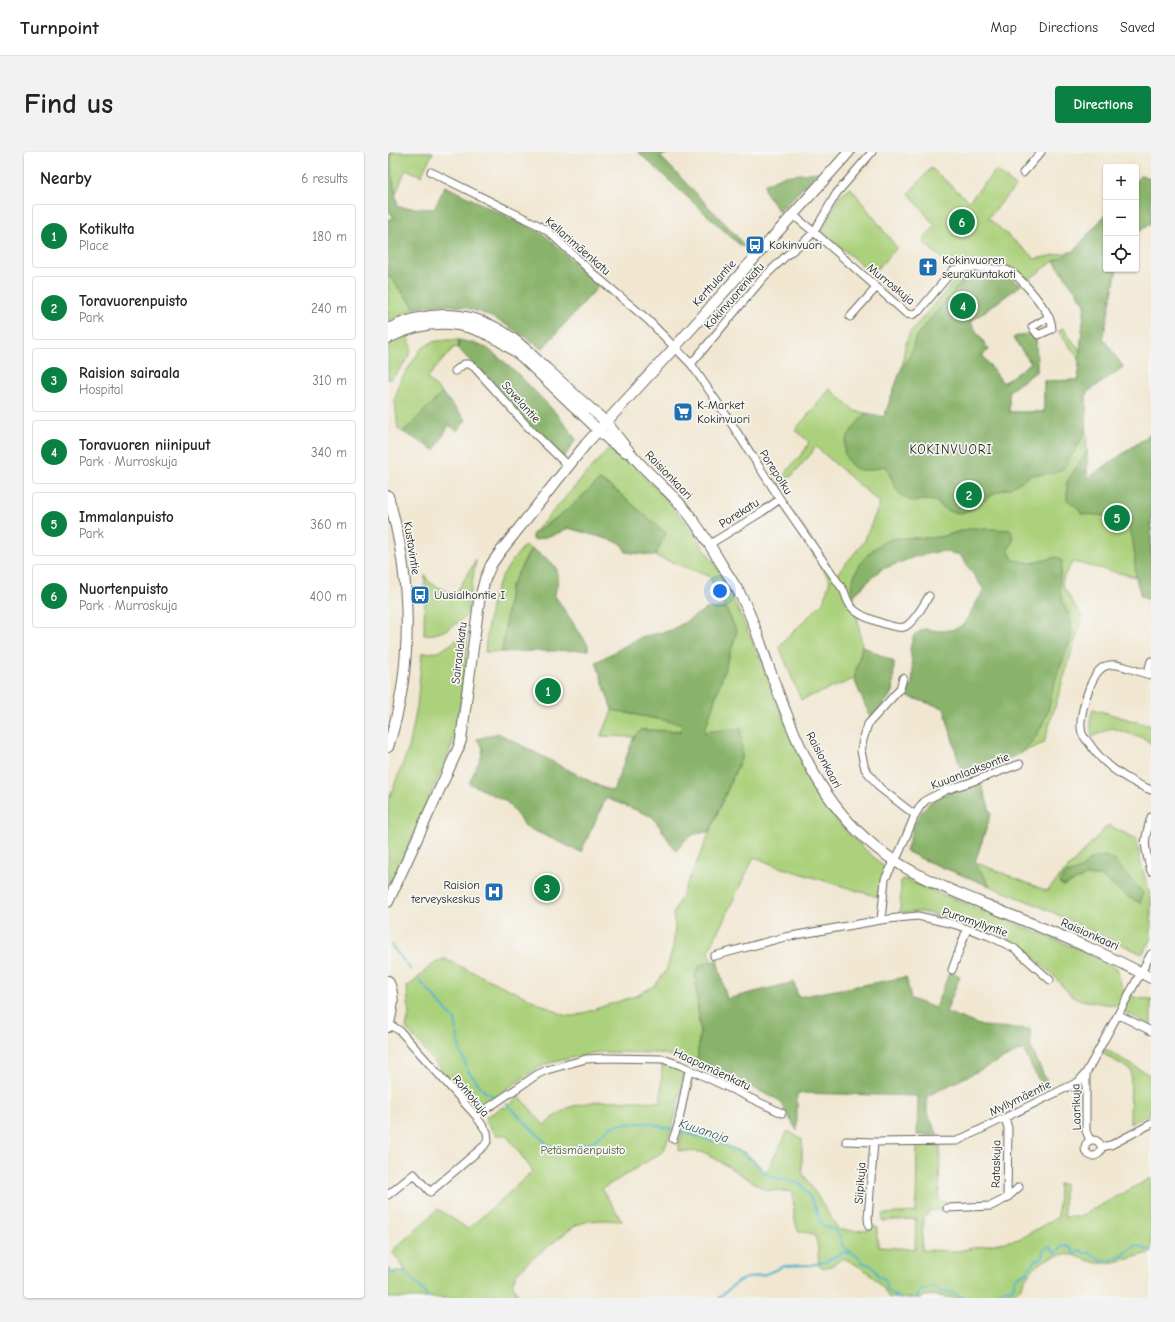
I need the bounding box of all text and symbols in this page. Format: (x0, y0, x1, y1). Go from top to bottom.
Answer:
text: Turnpoint (20, 17, 99, 39)
text: Map (990, 19, 1017, 36)
text: Directions (1039, 19, 1098, 36)
text: Saved (1120, 19, 1155, 36)
button: Directions (1055, 86, 1151, 123)
text: Find us (24, 88, 113, 120)
map controls (1103, 164, 1139, 272)
button: + (1103, 164, 1139, 200)
text: Nearby (40, 169, 91, 188)
text: 6 results (301, 171, 348, 186)
button: − (1103, 200, 1139, 236)
pin: 6 (949, 207, 975, 237)
street label: Kellarimäenkatu (543, 214, 613, 278)
text: Kotikulta (79, 220, 135, 238)
text: 1 (51, 229, 57, 244)
text: 180 m (312, 229, 347, 244)
bus stop icon: Kokinvuori (744, 234, 766, 256)
button: locate (1103, 236, 1139, 272)
text: Place (79, 238, 109, 253)
place label: Kokinvuori (769, 238, 822, 252)
place label: Kokinvuoren seurakuntakoti (942, 253, 1016, 281)
church icon: Kokinvuoren seurakuntakoti (917, 256, 939, 278)
street label: Kerttulantie (689, 257, 739, 309)
street label: Kokinvuorenkatu (701, 260, 767, 332)
street label: Murroskuja (864, 260, 918, 308)
pin: 4 (950, 291, 976, 321)
text: Toravuorenpuisto (79, 292, 188, 310)
text: 2 (51, 301, 57, 316)
text: 240 m (311, 301, 347, 316)
text: Park (79, 310, 104, 325)
text: Raision sairaala (79, 364, 180, 382)
text: 3 (51, 373, 57, 388)
text: 310 m (312, 373, 347, 388)
street label: Savelantie (499, 378, 543, 426)
text: Hospital (79, 382, 123, 397)
place label: K-Market Kokinvuori (697, 398, 750, 426)
supermarket icon: K-Market Kokinvuori (672, 401, 694, 423)
text: Toravuoren niinipuut (79, 436, 210, 454)
district label: KOKINVUORI (909, 442, 993, 457)
text: 4 (51, 445, 57, 460)
text: 340 m (311, 445, 347, 460)
street label: Porepolku (756, 447, 796, 497)
street label: Raisionkaari (642, 448, 696, 502)
text: Park · Murroskuja (79, 454, 177, 469)
pin: 2 (956, 480, 982, 510)
street label: Porekatu (716, 495, 762, 531)
pin: 5 (1104, 503, 1130, 533)
text: Immalanpuisto (79, 508, 174, 526)
text: 5 (51, 517, 57, 532)
text: 360 m (310, 517, 347, 532)
street label: Kustavintie (401, 520, 423, 576)
text: Park (79, 526, 104, 541)
text: Nuortenpuisto (79, 580, 168, 598)
your location (710, 581, 730, 601)
bus stop icon: Uusialhontie I (409, 584, 431, 606)
place label: Uusialhontie I (434, 588, 506, 602)
text: 6 (51, 589, 57, 604)
text: 400 m (310, 589, 347, 604)
text: Park · Murroskuja (79, 598, 177, 613)
street label: Sairaalakatu (448, 621, 470, 685)
pin: 1 (535, 676, 561, 706)
street label: Raisionkaari (803, 729, 845, 791)
street label: Kuuanlaaksontie (929, 750, 1011, 792)
pin: 3 (534, 873, 560, 903)
place label: Raision terveyskeskus (411, 878, 480, 906)
hospital icon: Raision terveyskeskus (483, 881, 505, 903)
street label: Puromyllyntie (940, 904, 1010, 940)
street label: Raisionkaari (1059, 915, 1121, 953)
street label: Haapamäenkatu (671, 1045, 753, 1093)
street label: Rohtokuja (450, 1072, 492, 1120)
street label: Myllymäentie (987, 1077, 1053, 1119)
street label: Laarikuja (1068, 1083, 1084, 1131)
water label: Kuuanoja (677, 1115, 731, 1146)
street label: Rataskuja (989, 1140, 1003, 1188)
park label: Petäsmäenpuisto (541, 1143, 625, 1157)
street label: Siipikuja (852, 1161, 868, 1205)

